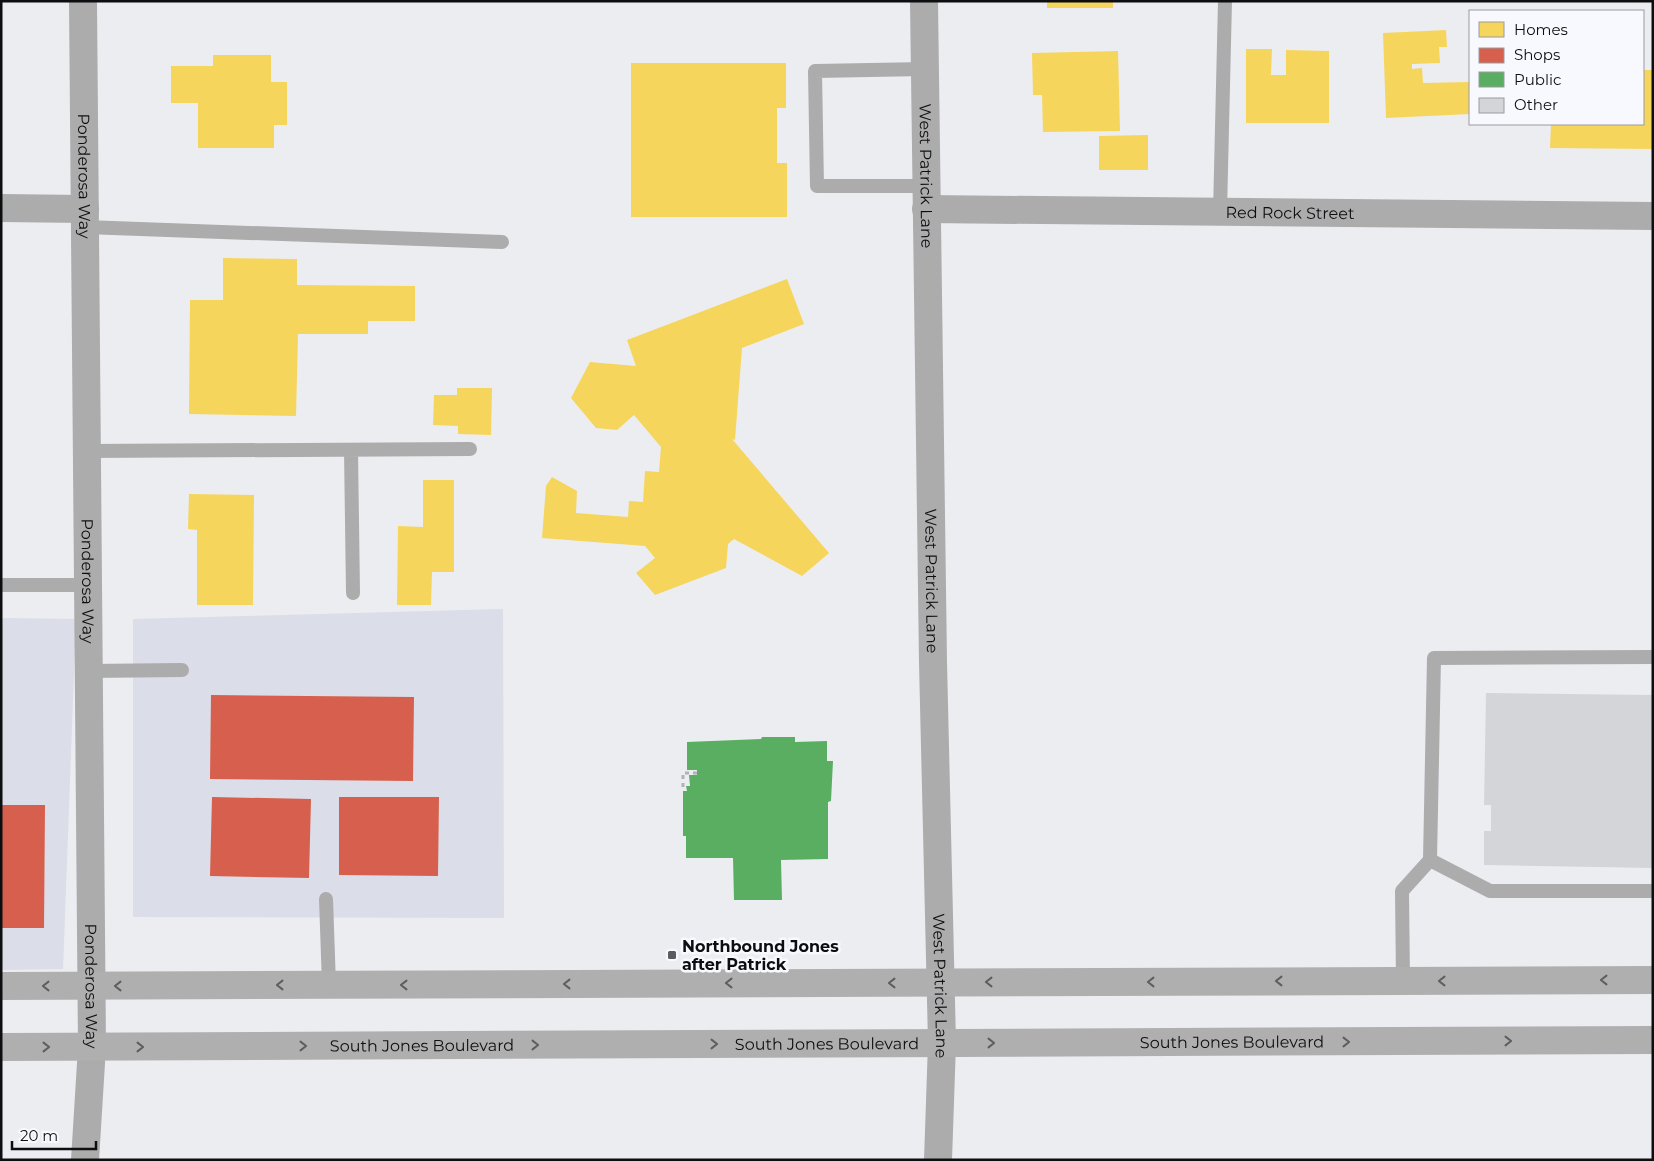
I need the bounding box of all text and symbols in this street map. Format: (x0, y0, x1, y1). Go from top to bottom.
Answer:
legend (1469, 10, 1644, 125)
text: Homes (1514, 20, 1568, 39)
text: Shops (1514, 45, 1560, 64)
text: Public (1514, 70, 1562, 89)
text: Other (1514, 95, 1558, 114)
street label: West Patrick Lane (915, 103, 936, 249)
street label: Ponderosa Way (74, 113, 94, 239)
street label: Red Rock Street (1225, 203, 1355, 223)
street label: West Patrick Lane (921, 508, 942, 654)
street label: Ponderosa Way (77, 518, 98, 644)
street label: West Patrick Lane (929, 913, 951, 1059)
street label: Ponderosa Way (81, 923, 101, 1049)
place label: Northbound Jones after Patrick (682, 937, 839, 974)
marker: Northbound Jones after Patrick (666, 949, 678, 961)
one-way arrow (1600, 975, 1608, 985)
one-way arrow (1275, 976, 1282, 986)
one-way arrow (1437, 976, 1445, 986)
one-way arrow (985, 977, 992, 987)
one-way arrow (1147, 977, 1155, 987)
one-way arrow (725, 978, 732, 988)
one-way arrow (887, 978, 895, 988)
one-way arrow (562, 979, 570, 989)
one-way arrow (276, 980, 284, 990)
one-way arrow (400, 980, 408, 990)
one-way arrow (42, 981, 50, 991)
one-way arrow (114, 981, 122, 991)
street label: South Jones Boulevard (1140, 1032, 1324, 1052)
street label: South Jones Boulevard (735, 1034, 919, 1054)
street label: South Jones Boulevard (330, 1036, 514, 1056)
one-way arrow (1504, 1036, 1512, 1046)
one-way arrow (1342, 1037, 1350, 1047)
one-way arrow (987, 1038, 995, 1048)
one-way arrow (710, 1039, 718, 1049)
one-way arrow (532, 1040, 540, 1050)
one-way arrow (300, 1041, 307, 1051)
one-way arrow (43, 1042, 51, 1052)
one-way arrow (137, 1042, 145, 1052)
scale bar (12, 1118, 96, 1150)
text: 20 m (20, 1126, 58, 1145)

